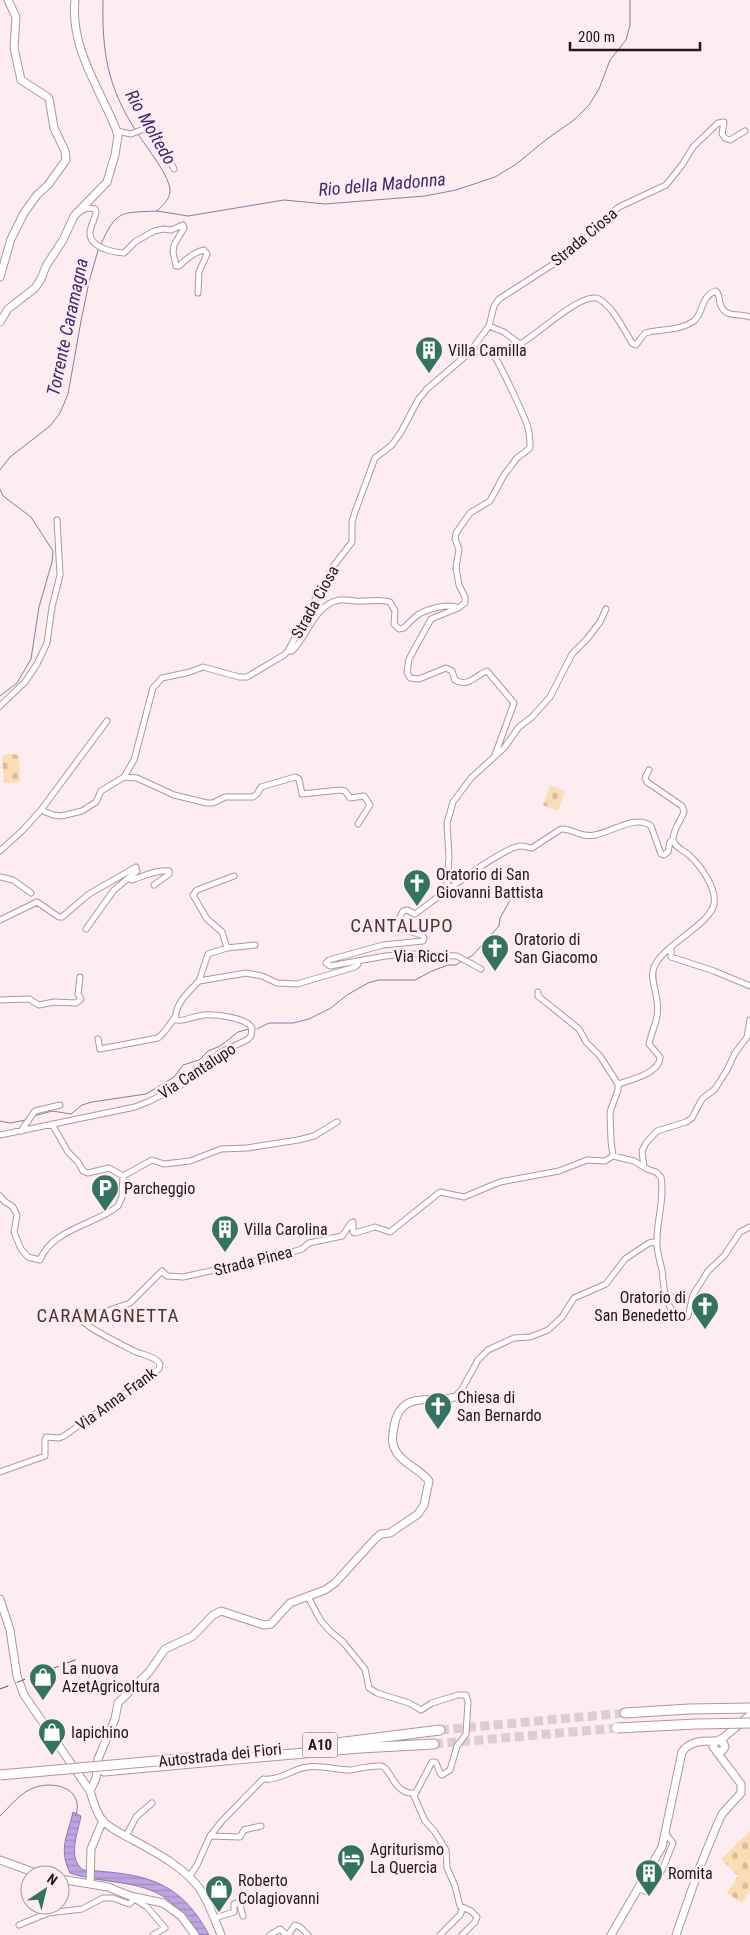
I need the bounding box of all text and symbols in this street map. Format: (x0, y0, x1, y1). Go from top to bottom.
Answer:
scale bar (570, 20, 700, 52)
text: 200 m (578, 28, 615, 46)
water label: Rio Moltedo (121, 86, 181, 168)
water label: Rio della Madonna (317, 168, 447, 200)
street label: Strada Ciosa (547, 204, 621, 270)
water label: Torrente Caramagna (42, 256, 92, 398)
building icon: Villa Camilla (414, 335, 444, 374)
place label: Villa Camilla (448, 341, 527, 360)
street label: Strada Ciosa (287, 562, 343, 642)
place label: Oratorio di San Giovanni Battista (436, 865, 544, 902)
church icon: Oratorio di San Giovanni Battista (402, 868, 432, 907)
district label: CANTALUPO (350, 914, 454, 937)
place label: Oratorio di San Giacomo (514, 930, 598, 967)
church icon: Oratorio di San Giacomo (480, 933, 510, 972)
street label: Via Ricci (394, 947, 448, 966)
street label: Via Cantalupo (155, 1039, 239, 1103)
parking icon: Parcheggio (90, 1173, 120, 1212)
place label: Parcheggio (124, 1179, 195, 1198)
building icon: Villa Carolina (210, 1214, 240, 1253)
place label: Villa Carolina (244, 1220, 328, 1239)
street label: Strada Pinea (212, 1242, 294, 1280)
place label: Oratorio di San Benedetto (594, 1288, 686, 1325)
church icon: Oratorio di San Benedetto (690, 1291, 720, 1330)
district label: CARAMAGNETTA (37, 1304, 179, 1327)
street label: Via Anna Frank (72, 1363, 161, 1435)
place label: Chiesa di San Bernardo (457, 1388, 542, 1425)
church icon: Chiesa di San Bernardo (423, 1391, 453, 1430)
place label: La nuova AzetAgricoltura (62, 1659, 160, 1696)
shop icon: La nuova AzetAgricoltura (28, 1662, 58, 1701)
shop icon: Iapichino (37, 1717, 67, 1756)
place label: Iapichino (71, 1723, 129, 1742)
road number: A10 (302, 1732, 338, 1758)
street label: Autostrada dei Fiori (157, 1739, 283, 1771)
place label: Agriturismo La Quercia (370, 1840, 444, 1877)
hotel icon: Agriturismo La Quercia (336, 1843, 366, 1882)
building icon: Romita (634, 1858, 664, 1897)
place label: Romita (668, 1864, 713, 1883)
north arrow (20, 1865, 70, 1915)
text: N (44, 1870, 61, 1888)
place label: Roberto Colagiovanni (238, 1871, 319, 1908)
shop icon: Roberto Colagiovanni (204, 1874, 234, 1913)

